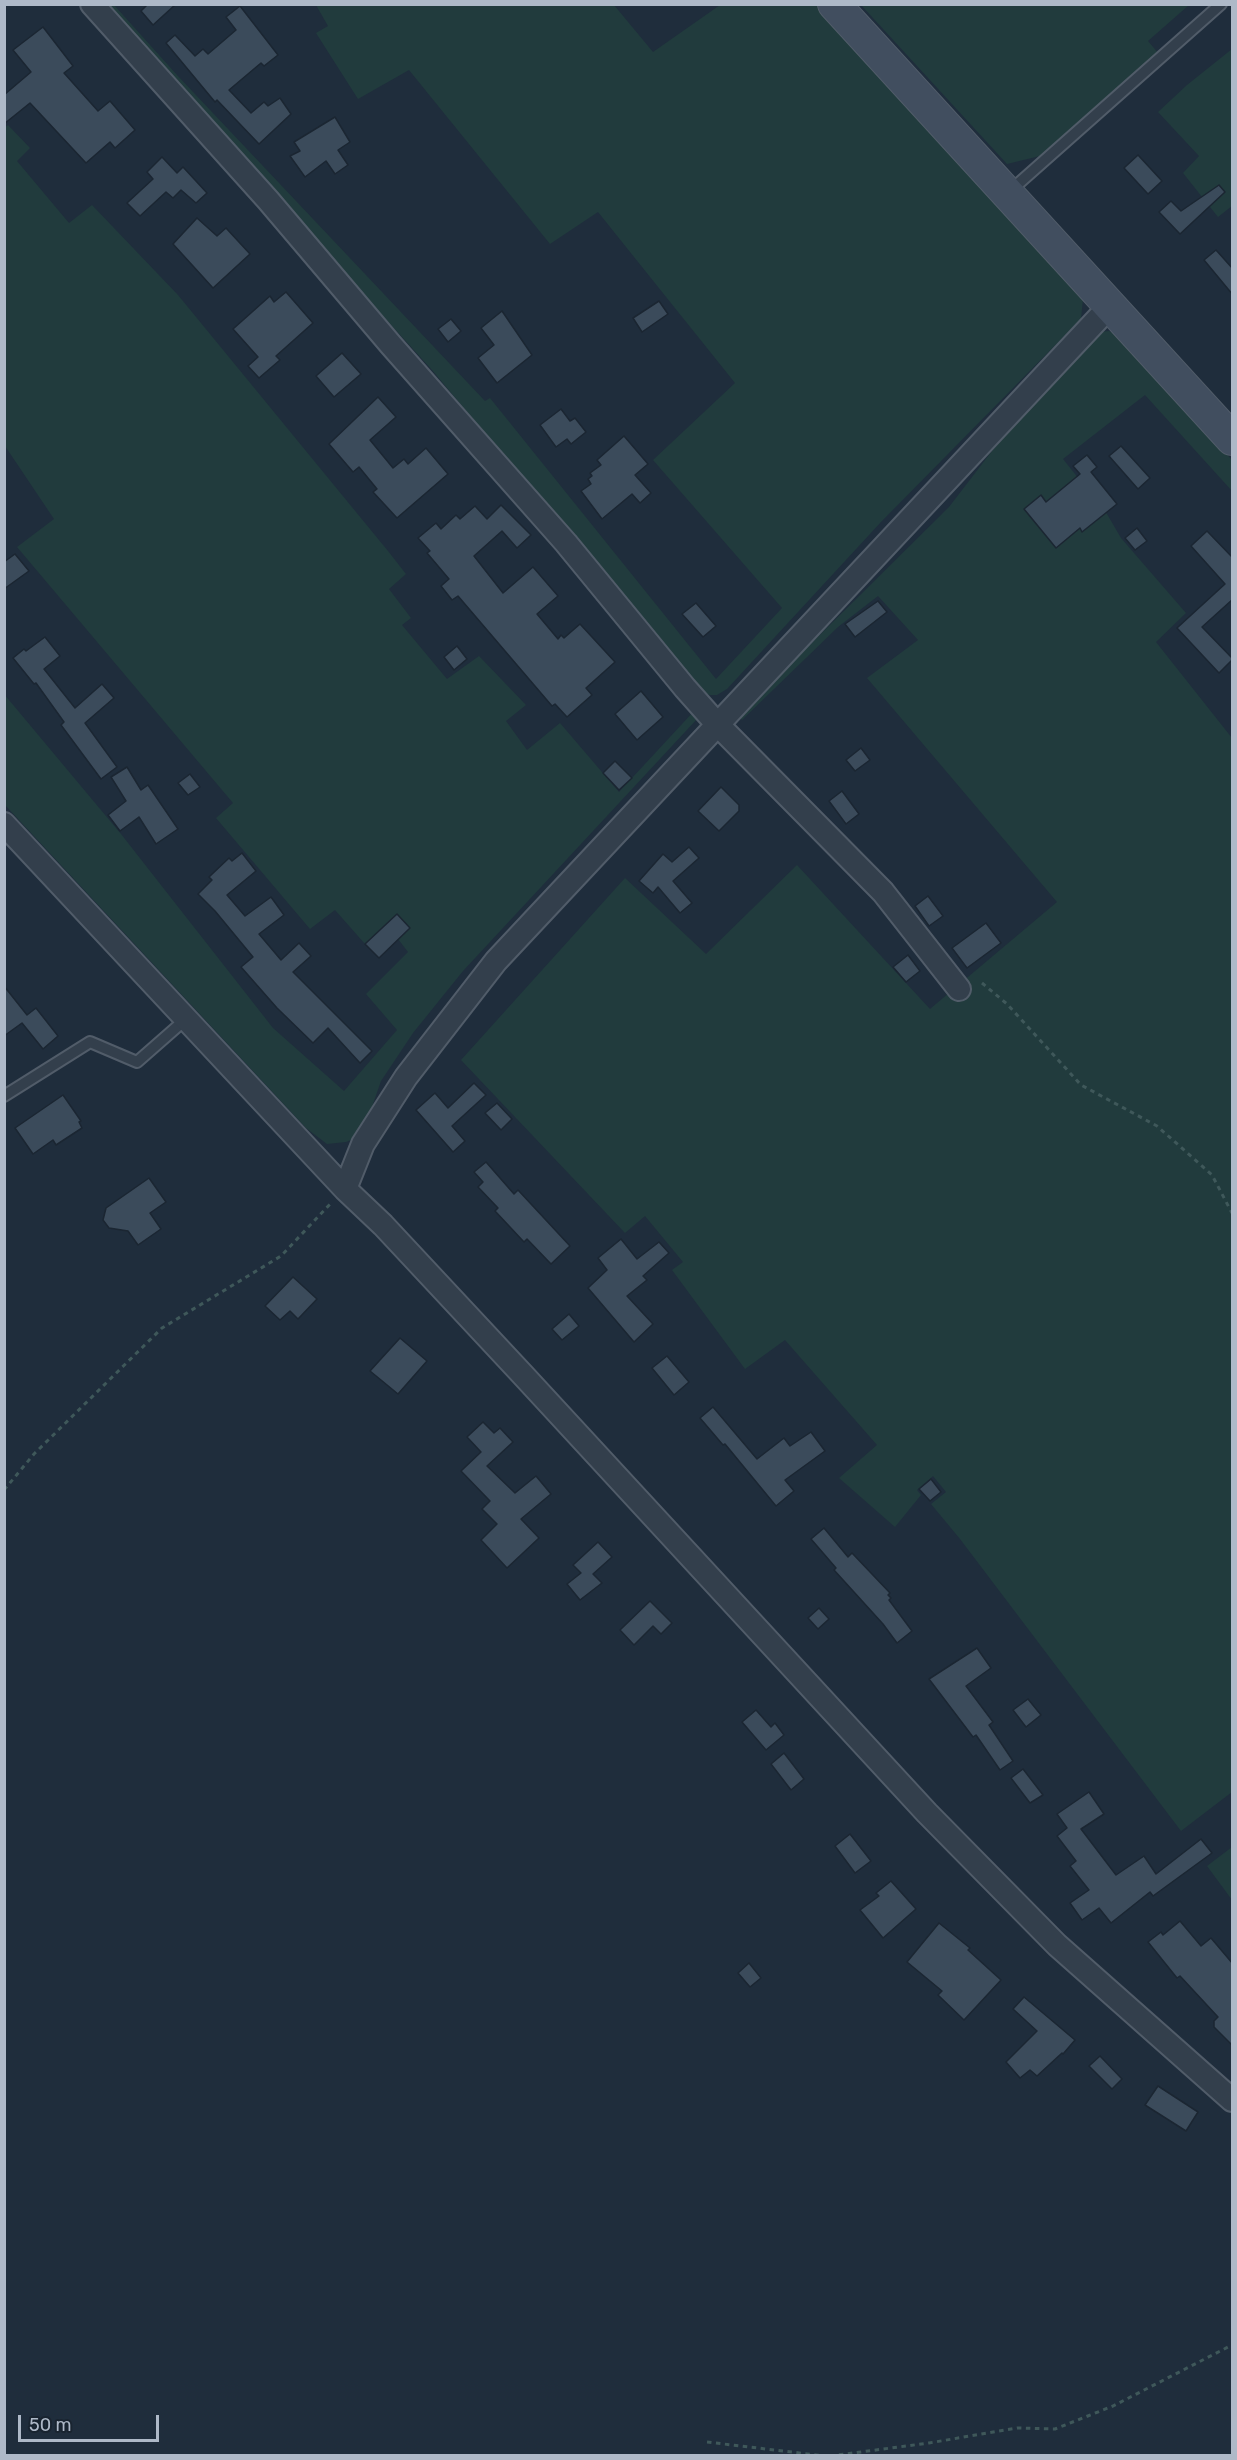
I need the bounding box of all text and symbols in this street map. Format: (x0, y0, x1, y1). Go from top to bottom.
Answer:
scale bar (21, 2403, 162, 2441)
text: 50 m (29, 2414, 72, 2436)

